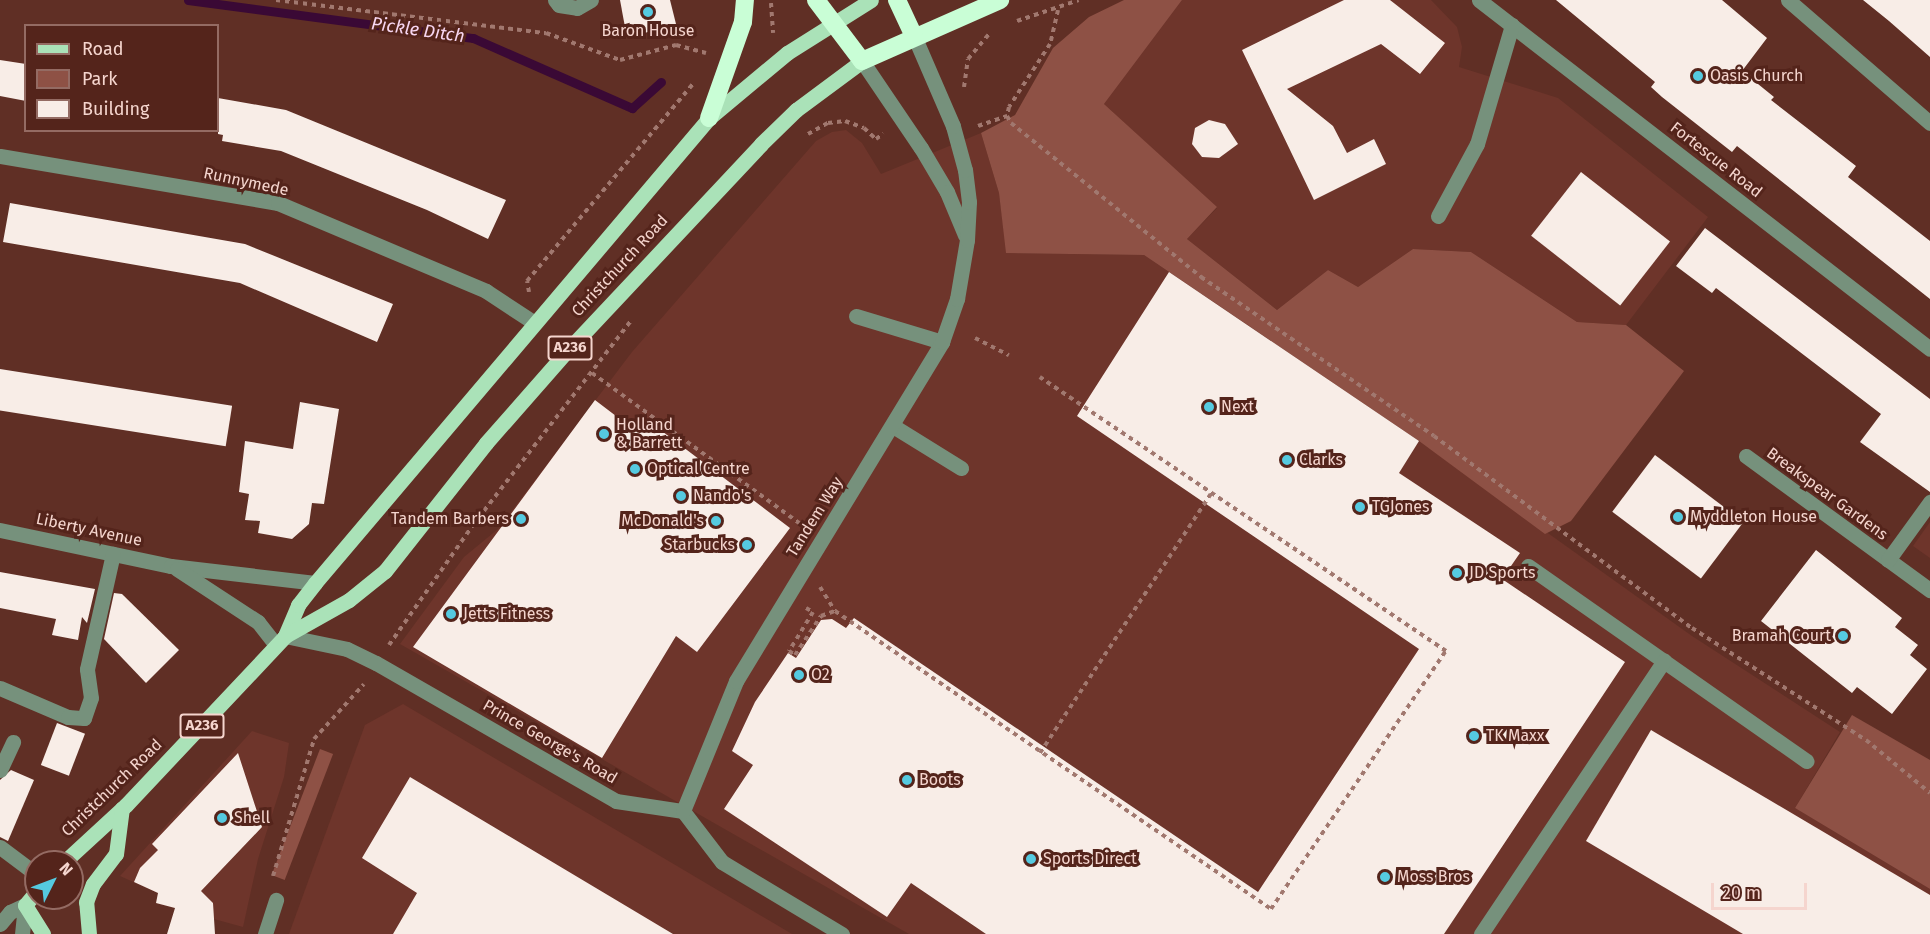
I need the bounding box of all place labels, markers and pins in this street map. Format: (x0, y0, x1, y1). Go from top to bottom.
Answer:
marker: Baron House (641, 5, 655, 19)
place label: Baron House (602, 21, 694, 41)
place label: Oasis Church (1710, 66, 1803, 86)
marker: Oasis Church (1691, 69, 1705, 83)
place label: Next (1221, 397, 1254, 417)
marker: Next (1202, 400, 1216, 414)
place label: Holland & Barrett (616, 415, 682, 453)
marker: Holland & Barrett (597, 427, 611, 441)
place label: Clarks (1299, 450, 1343, 470)
marker: Clarks (1280, 453, 1294, 467)
place label: Optical Centre (647, 459, 750, 479)
marker: Optical Centre (628, 462, 642, 476)
place label: Nando's (693, 486, 752, 506)
marker: Nando's (674, 489, 688, 503)
place label: TGJones (1372, 497, 1430, 517)
marker: TGJones (1353, 500, 1367, 514)
place label: Myddleton House (1690, 507, 1817, 527)
place label: Tandem Barbers (391, 509, 509, 529)
marker: Myddleton House (1671, 510, 1685, 524)
place label: McDonald's (621, 511, 704, 531)
marker: Tandem Barbers (514, 512, 528, 526)
marker: McDonald's (709, 514, 723, 528)
place label: Starbucks (664, 535, 735, 555)
marker: Starbucks (740, 538, 754, 552)
place label: JD Sports (1469, 563, 1535, 583)
marker: JD Sports (1450, 566, 1464, 580)
place label: Jetts Fitness (463, 604, 550, 624)
marker: Jetts Fitness (444, 607, 458, 621)
place label: Bramah Court (1732, 626, 1831, 646)
marker: Bramah Court (1836, 629, 1850, 643)
place label: O2 (811, 665, 830, 685)
marker: O2 (792, 668, 806, 682)
place label: TK Maxx (1486, 726, 1545, 746)
marker: TK Maxx (1467, 729, 1481, 743)
place label: Boots (919, 770, 961, 790)
marker: Boots (900, 773, 914, 787)
place label: Shell (234, 808, 270, 828)
marker: Shell (215, 811, 229, 825)
place label: Sports Direct (1043, 849, 1137, 869)
marker: Sports Direct (1024, 852, 1038, 866)
place label: Moss Bros (1397, 867, 1470, 887)
marker: Moss Bros (1378, 870, 1392, 884)

